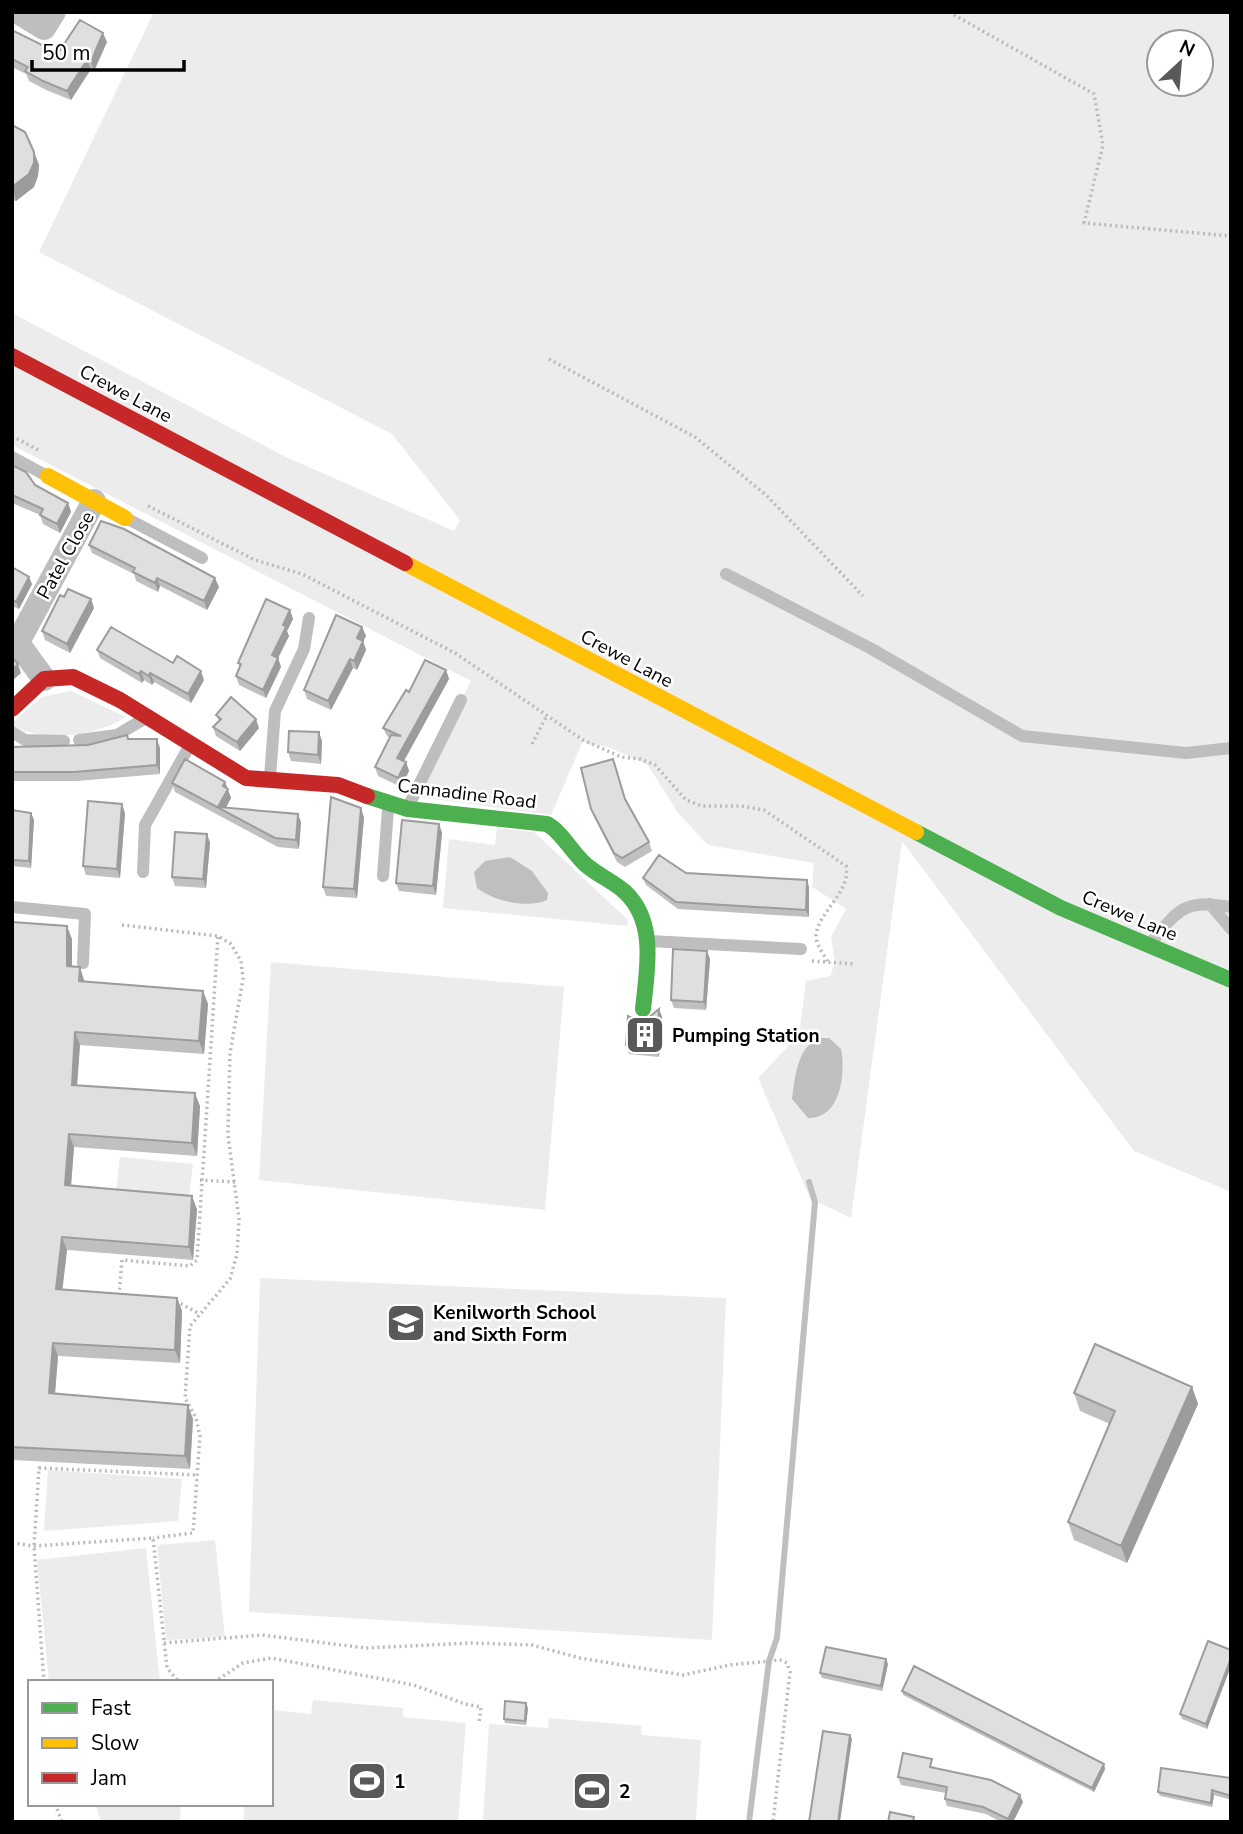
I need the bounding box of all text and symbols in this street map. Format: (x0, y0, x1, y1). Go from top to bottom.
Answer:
scale bar (32, 28, 184, 72)
north arrow (1145, 28, 1215, 98)
text: N (1175, 34, 1199, 63)
text: 50 m (42, 39, 91, 67)
street label: Crewe Lane (75, 359, 176, 429)
street label: Patel Close (31, 507, 101, 604)
street label: Crewe Lane (576, 624, 677, 694)
street label: Cannadine Road (396, 773, 538, 815)
street label: Crewe Lane (1078, 884, 1181, 948)
building icon: Pumping Station (624, 1014, 666, 1056)
place label: Pumping Station (672, 1023, 820, 1049)
place label: Kenilworth School and Sixth Form (433, 1300, 596, 1348)
school or university icon: Kenilworth School and Sixth Form (385, 1302, 427, 1344)
legend (28, 1680, 273, 1806)
text: Fast (91, 1694, 131, 1722)
text: Slow (91, 1729, 140, 1757)
sports icon: 1 (346, 1760, 388, 1802)
text: Jam (90, 1764, 127, 1792)
place label: 1 (394, 1769, 405, 1795)
sports icon: 2 (571, 1770, 613, 1812)
place label: 2 (619, 1779, 630, 1805)

